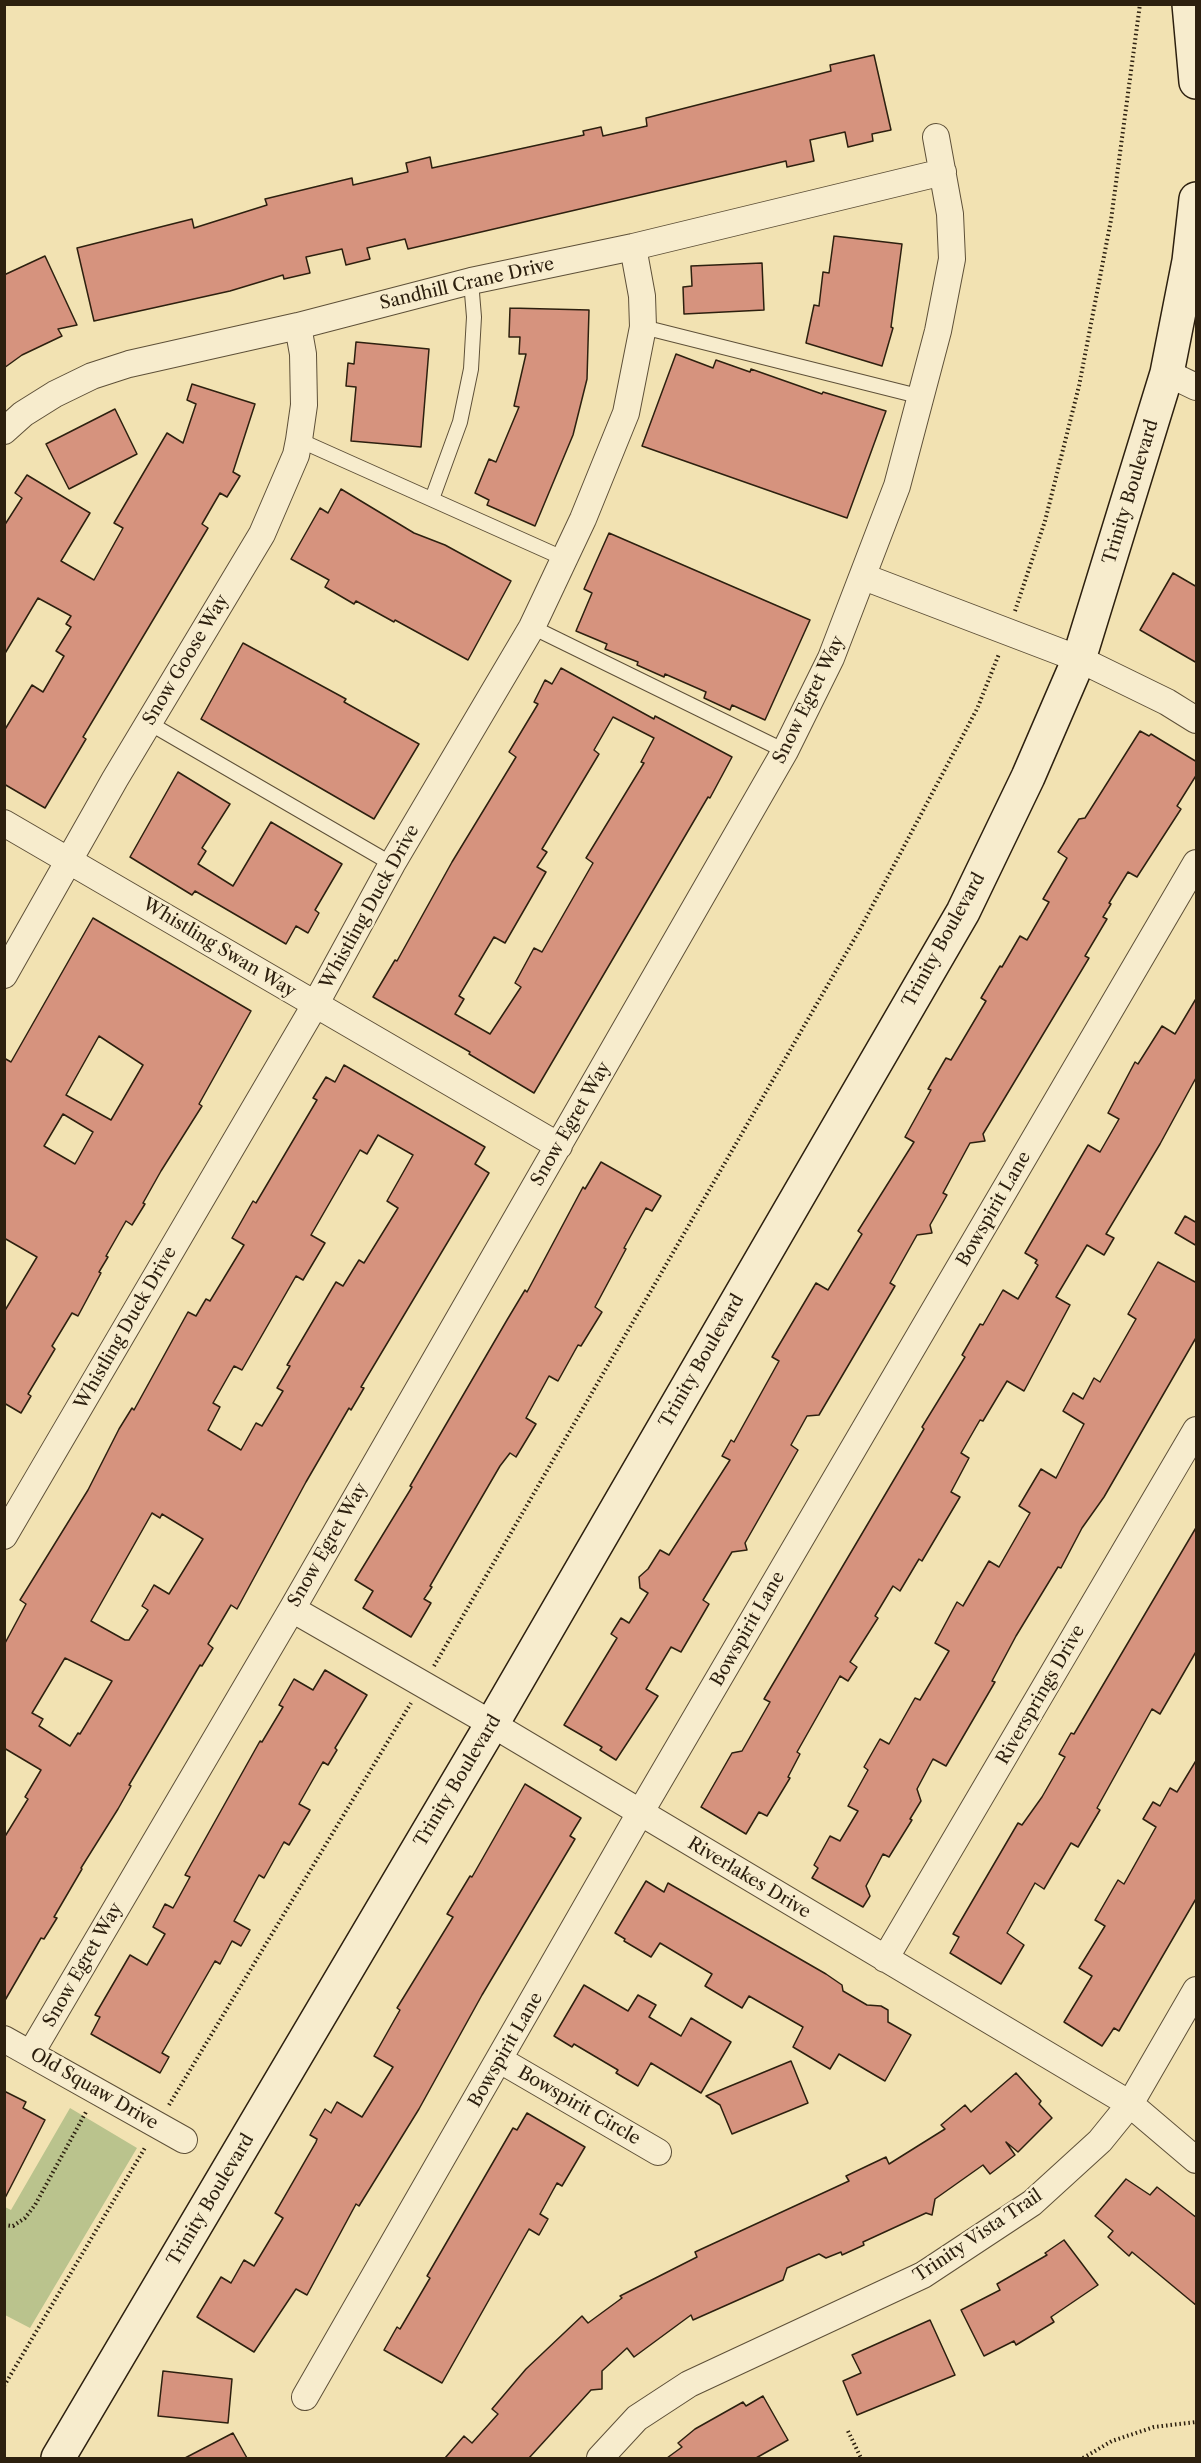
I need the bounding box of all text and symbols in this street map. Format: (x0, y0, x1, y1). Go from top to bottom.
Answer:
street label: Sandhill Crane Drive (378, 253, 556, 315)
street label: Trinity Boulevard (1099, 417, 1163, 567)
street label: Snow Goose Way (138, 591, 234, 729)
street label: Snow Egret Way (769, 632, 849, 768)
street label: Whistling Duck Drive (316, 821, 424, 993)
street label: Trinity Boulevard (898, 869, 990, 1011)
street label: Whistling Swan Way (138, 894, 300, 1002)
street label: Snow Egret Way (527, 1058, 615, 1190)
street label: Bowspirit Lane (952, 1148, 1036, 1270)
street label: Whistling Duck Drive (71, 1243, 181, 1413)
street label: Trinity Boulevard (655, 1291, 749, 1431)
street label: Snow Egret Way (284, 1479, 372, 1611)
street label: Bowspirit Lane (706, 1568, 790, 1690)
street label: Riversprings Drive (992, 1621, 1090, 1769)
street label: Trinity Boulevard (410, 1711, 506, 1851)
street label: Riverlakes Drive (684, 1833, 814, 1923)
street label: Snow Egret Way (39, 1899, 127, 2031)
street label: Bowspirit Lane (464, 1989, 548, 2111)
street label: Old Squaw Drive (26, 2044, 162, 2134)
street label: Bowspirit Circle (514, 2062, 644, 2150)
street label: Trinity Boulevard (163, 2130, 259, 2270)
street label: Trinity Vista Trail (910, 2185, 1046, 2287)

